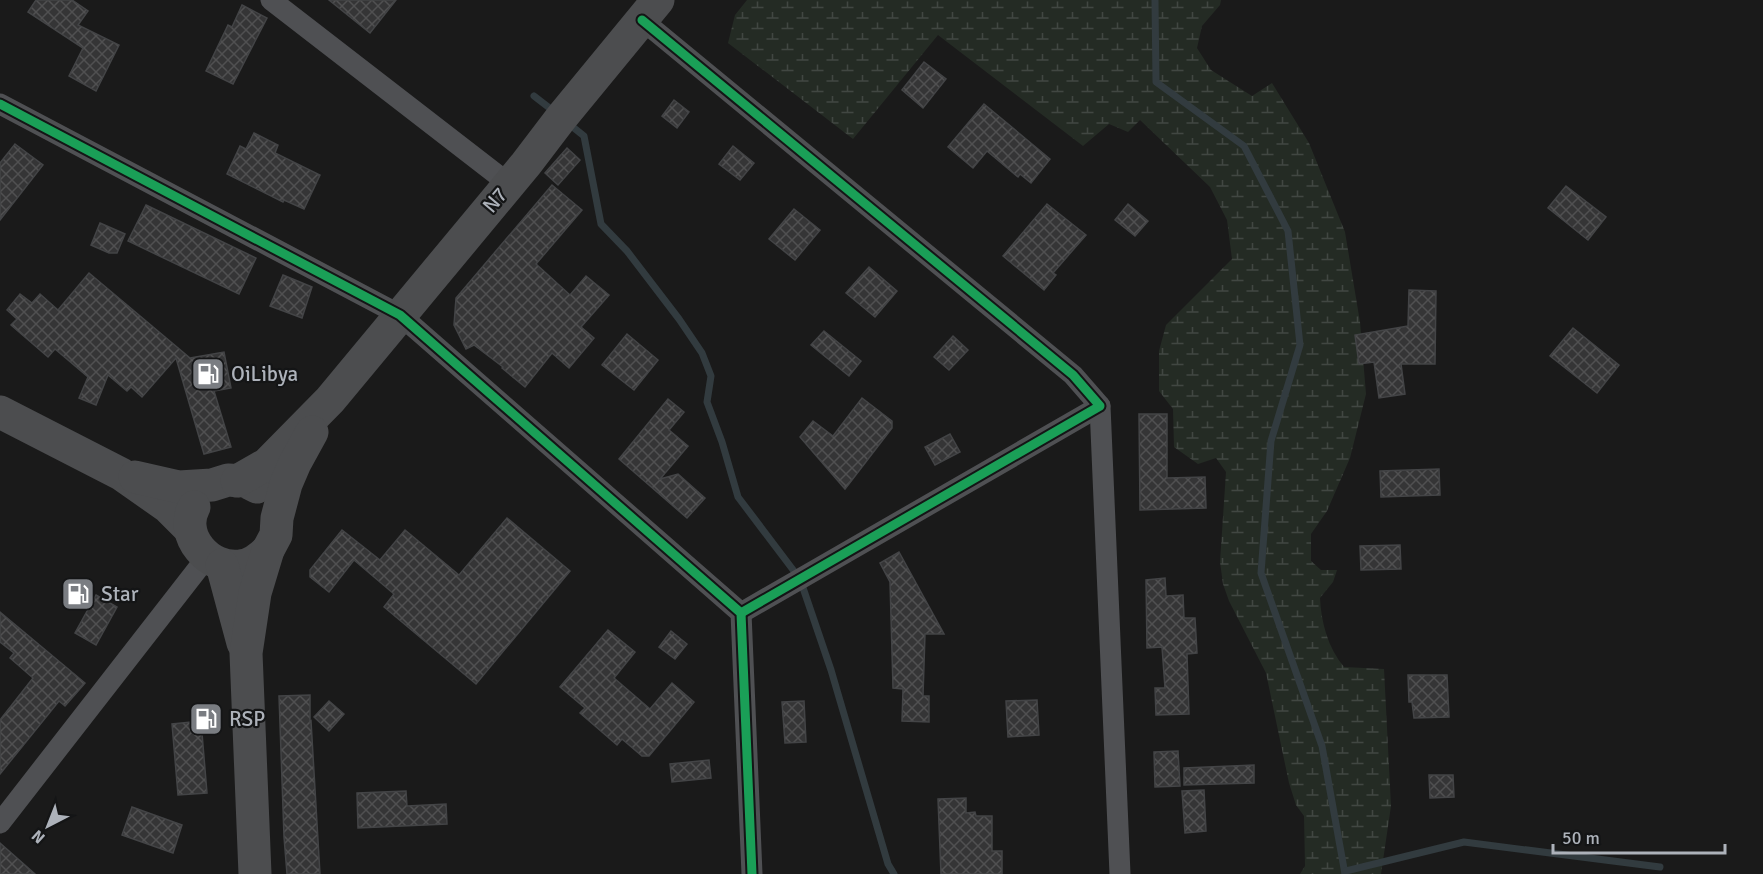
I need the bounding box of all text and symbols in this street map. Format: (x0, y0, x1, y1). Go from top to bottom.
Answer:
street label: N7 (477, 182, 513, 218)
fuel station icon: OiLibya (190, 356, 226, 392)
place label: OiLibya (231, 361, 298, 387)
fuel station icon: Star (60, 576, 96, 612)
place label: Star (101, 581, 139, 607)
fuel station icon: RSP (188, 701, 224, 737)
place label: RSP (229, 706, 265, 732)
north arrow (18, 796, 78, 856)
scale bar (1553, 817, 1726, 855)
text: N (28, 825, 49, 848)
text: 50 m (1562, 827, 1600, 849)

